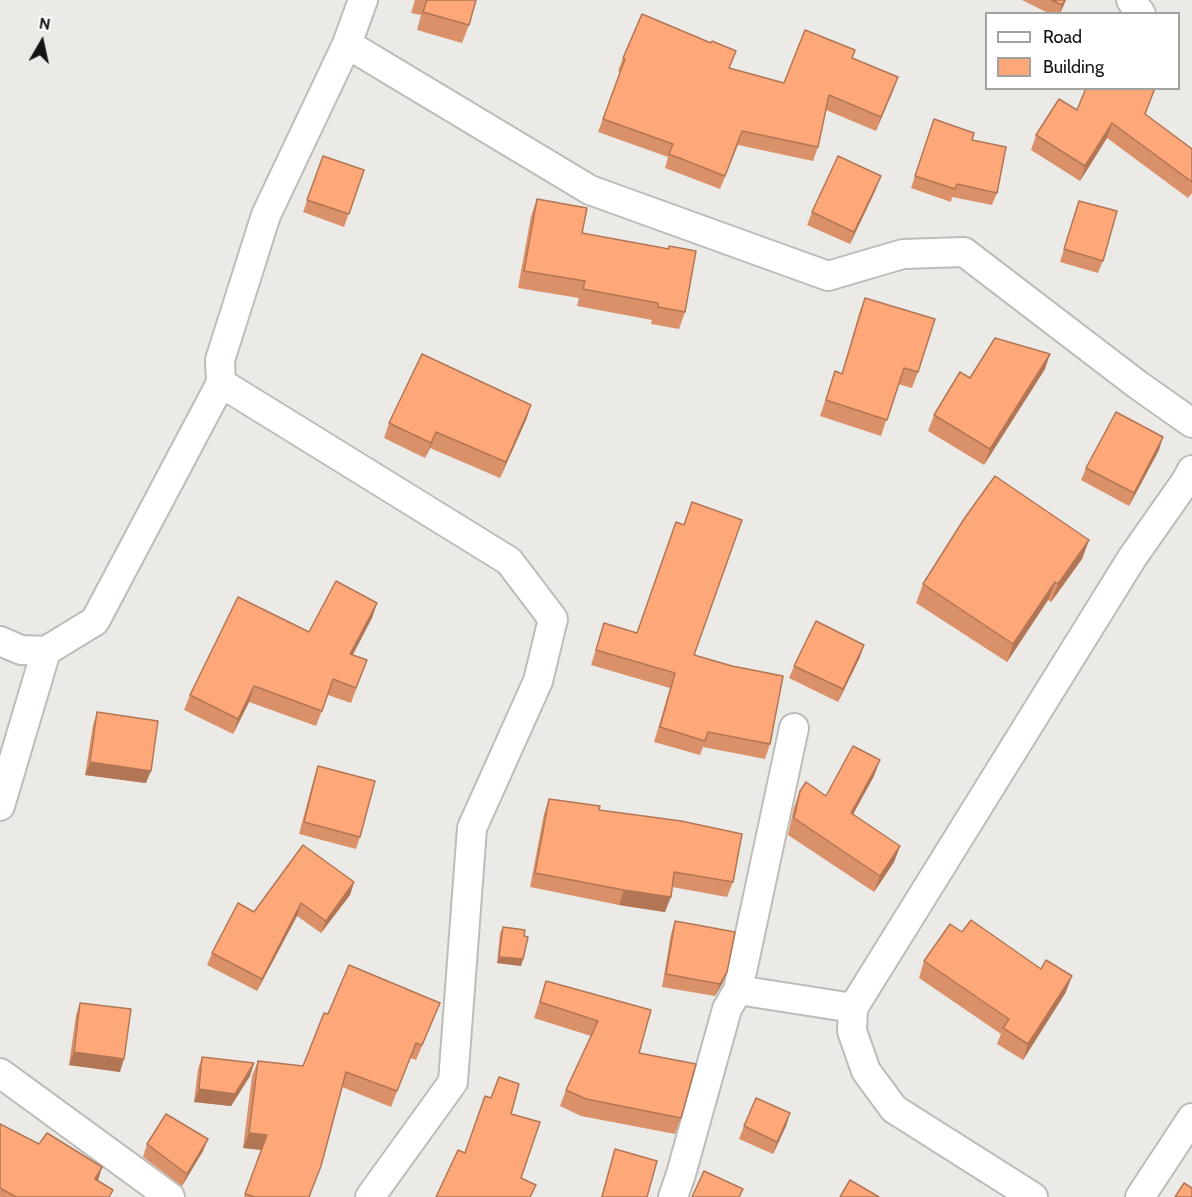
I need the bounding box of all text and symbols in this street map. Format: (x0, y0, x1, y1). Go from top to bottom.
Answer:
north arrow (12, 12, 72, 72)
legend (985, 12, 1180, 90)
text: N (38, 13, 52, 34)
text: Road (1043, 26, 1082, 48)
text: Building (1043, 56, 1104, 78)

